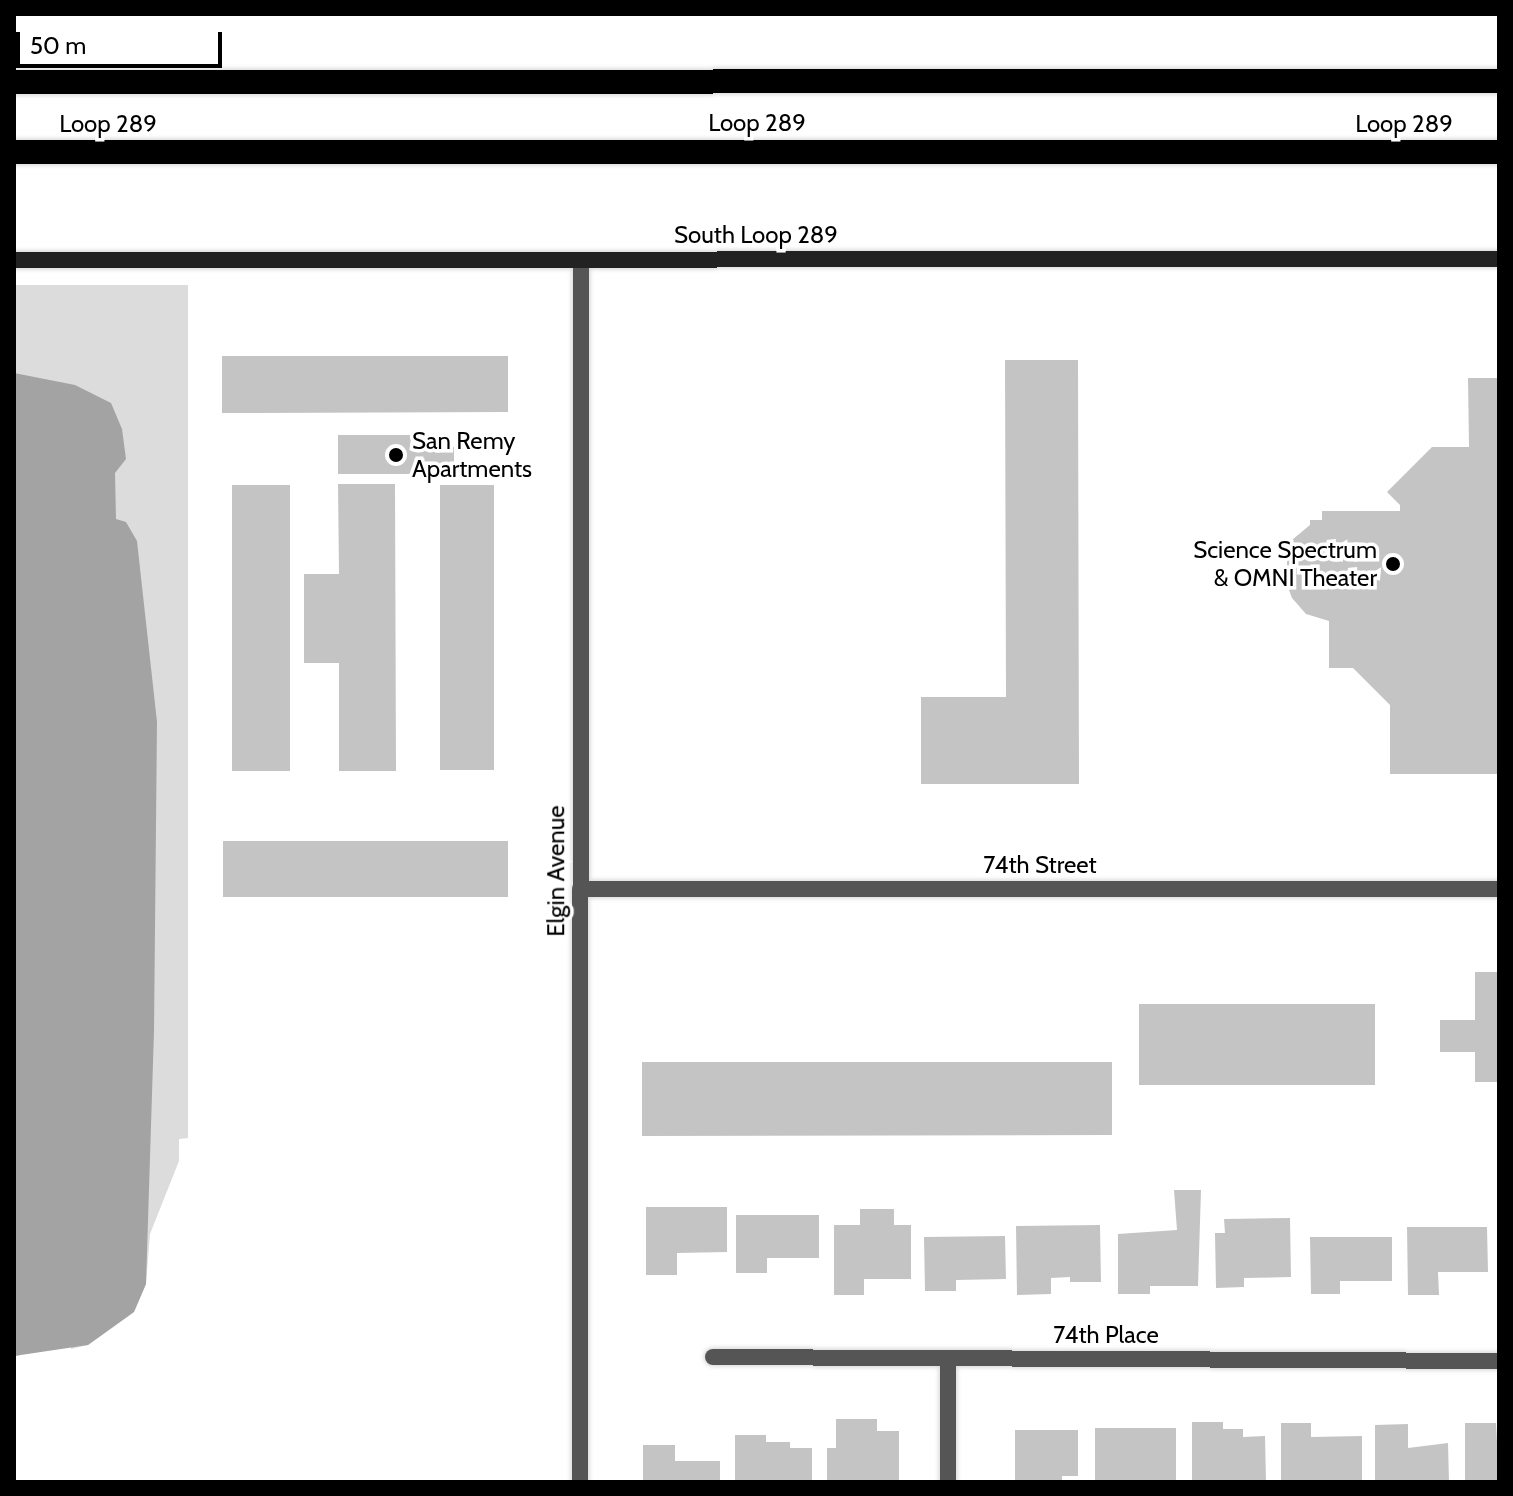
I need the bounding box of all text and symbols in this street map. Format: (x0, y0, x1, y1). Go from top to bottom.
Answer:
scale bar (20, 16, 226, 66)
text: 50 m (30, 31, 86, 60)
street label: Loop 289 (708, 109, 806, 137)
street label: Loop 289 (59, 110, 157, 138)
street label: Loop 289 (1355, 110, 1453, 138)
street label: South Loop 289 (674, 221, 838, 249)
place label: San Remy Apartments (412, 427, 532, 483)
marker: San Remy Apartments (387, 446, 405, 464)
place label: Science Spectrum & OMNI Theater (1193, 536, 1377, 592)
marker: Science Spectrum & OMNI Theater (1384, 555, 1402, 573)
street label: Elgin Avenue (542, 805, 570, 937)
street label: 74th Street (983, 851, 1097, 879)
street label: 74th Place (1053, 1321, 1159, 1349)

